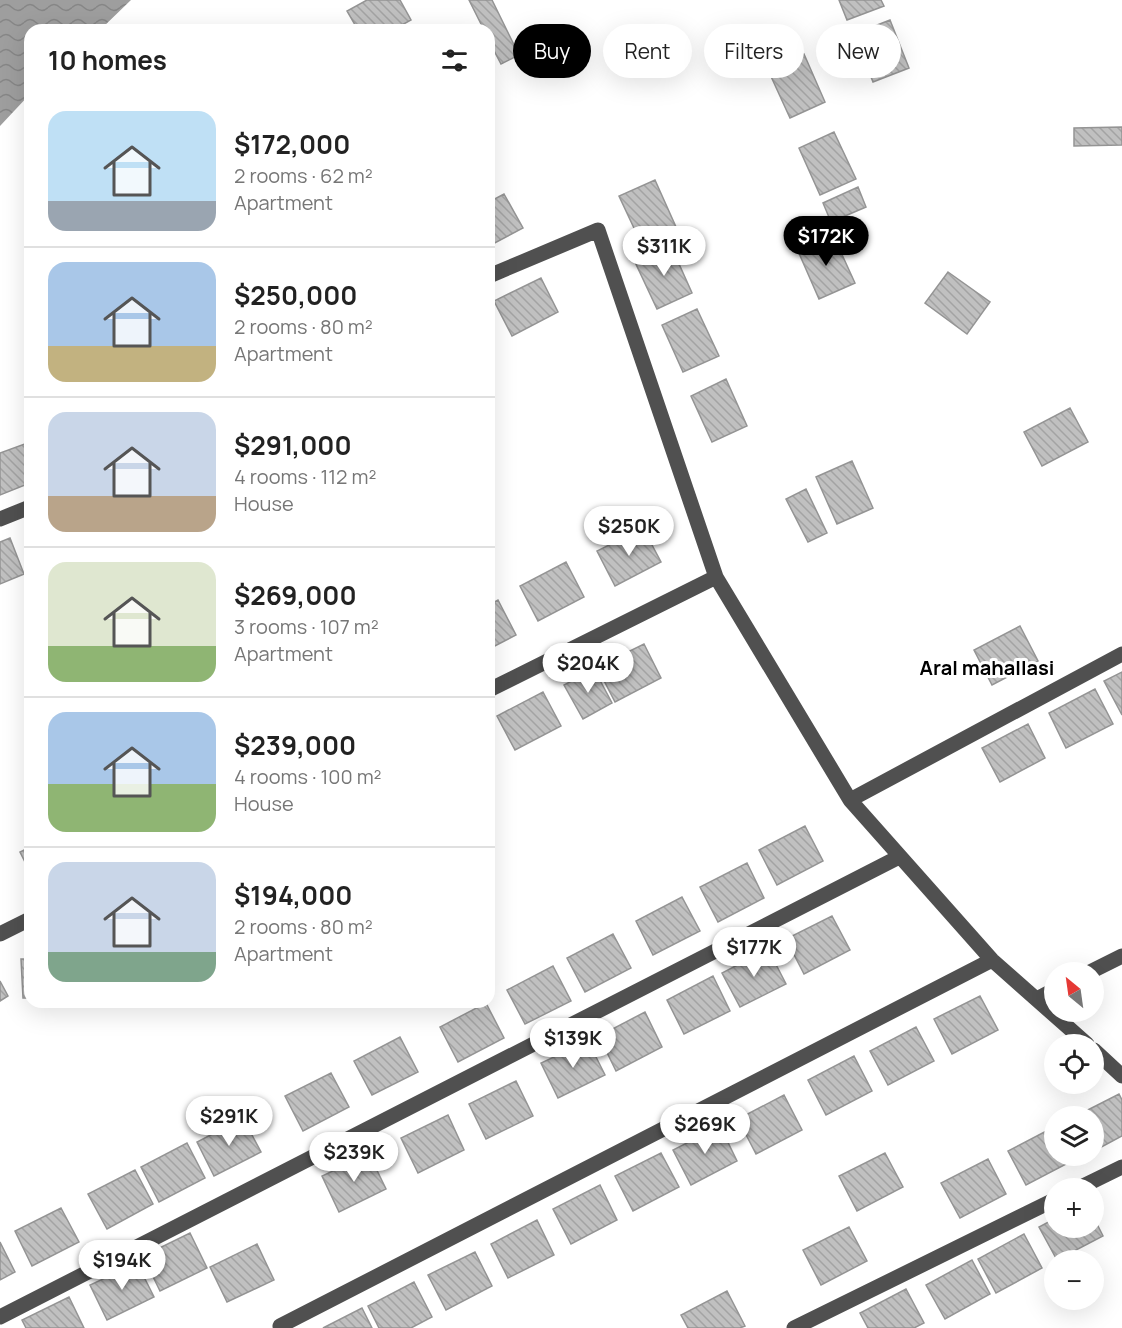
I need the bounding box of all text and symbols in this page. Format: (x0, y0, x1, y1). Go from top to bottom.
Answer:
chip: Buy (513, 24, 591, 78)
chip: Rent (603, 24, 692, 78)
chip: Filters (704, 24, 804, 78)
chip: New (816, 24, 901, 78)
text: 10 homes (48, 42, 167, 78)
icon: filters (438, 44, 471, 77)
text: $172,000 (234, 126, 350, 162)
icon: home (96, 135, 168, 207)
text: 2 rooms · 62 m² (234, 162, 373, 189)
text: Apartment (234, 189, 333, 216)
pin: $172K (784, 216, 868, 267)
text: $172K (798, 222, 854, 249)
pin: $311K (622, 226, 706, 277)
text: $311K (637, 232, 691, 259)
text: $250,000 (234, 277, 357, 313)
icon: home (96, 286, 168, 358)
text: 2 rooms · 80 m² (234, 313, 373, 340)
text: Apartment (234, 340, 333, 367)
text: $291,000 (234, 427, 352, 463)
icon: home (96, 436, 168, 508)
text: 4 rooms · 112 m² (234, 463, 376, 490)
text: House (234, 490, 294, 517)
pin: $250K (587, 506, 671, 557)
text: $250K (598, 512, 660, 539)
text: $269,000 (234, 577, 357, 613)
icon: home (96, 586, 168, 658)
text: 3 rooms · 107 m² (234, 613, 379, 640)
text: Apartment (234, 640, 333, 667)
pin: $204K (546, 643, 630, 694)
text: $204K (557, 649, 619, 676)
district label: Aral mahallasi (920, 654, 1054, 681)
text: $239,000 (234, 727, 356, 763)
icon: home (96, 736, 168, 808)
text: 4 rooms · 100 m² (234, 763, 382, 790)
text: House (234, 790, 294, 817)
text: $194,000 (234, 877, 352, 913)
icon: home (96, 886, 168, 958)
text: 2 rooms · 80 m² (234, 913, 373, 940)
pin: $177K (712, 927, 796, 978)
text: $177K (726, 933, 782, 960)
text: Apartment (234, 940, 333, 967)
north arrow (1044, 962, 1104, 1022)
map controls (1044, 962, 1104, 1310)
pin: $139K (531, 1018, 615, 1069)
text: $139K (544, 1024, 602, 1051)
button: locate (1044, 1034, 1104, 1094)
pin: $291K (187, 1096, 271, 1147)
text: $291K (200, 1102, 258, 1129)
pin: $269K (663, 1104, 747, 1155)
button: layers (1044, 1106, 1104, 1166)
text: $269K (674, 1110, 736, 1137)
pin: $239K (312, 1132, 396, 1183)
text: $239K (323, 1138, 385, 1165)
button: + (1044, 1178, 1104, 1238)
pin: $194K (80, 1240, 164, 1291)
text: $194K (93, 1246, 151, 1273)
button: − (1044, 1250, 1104, 1310)

